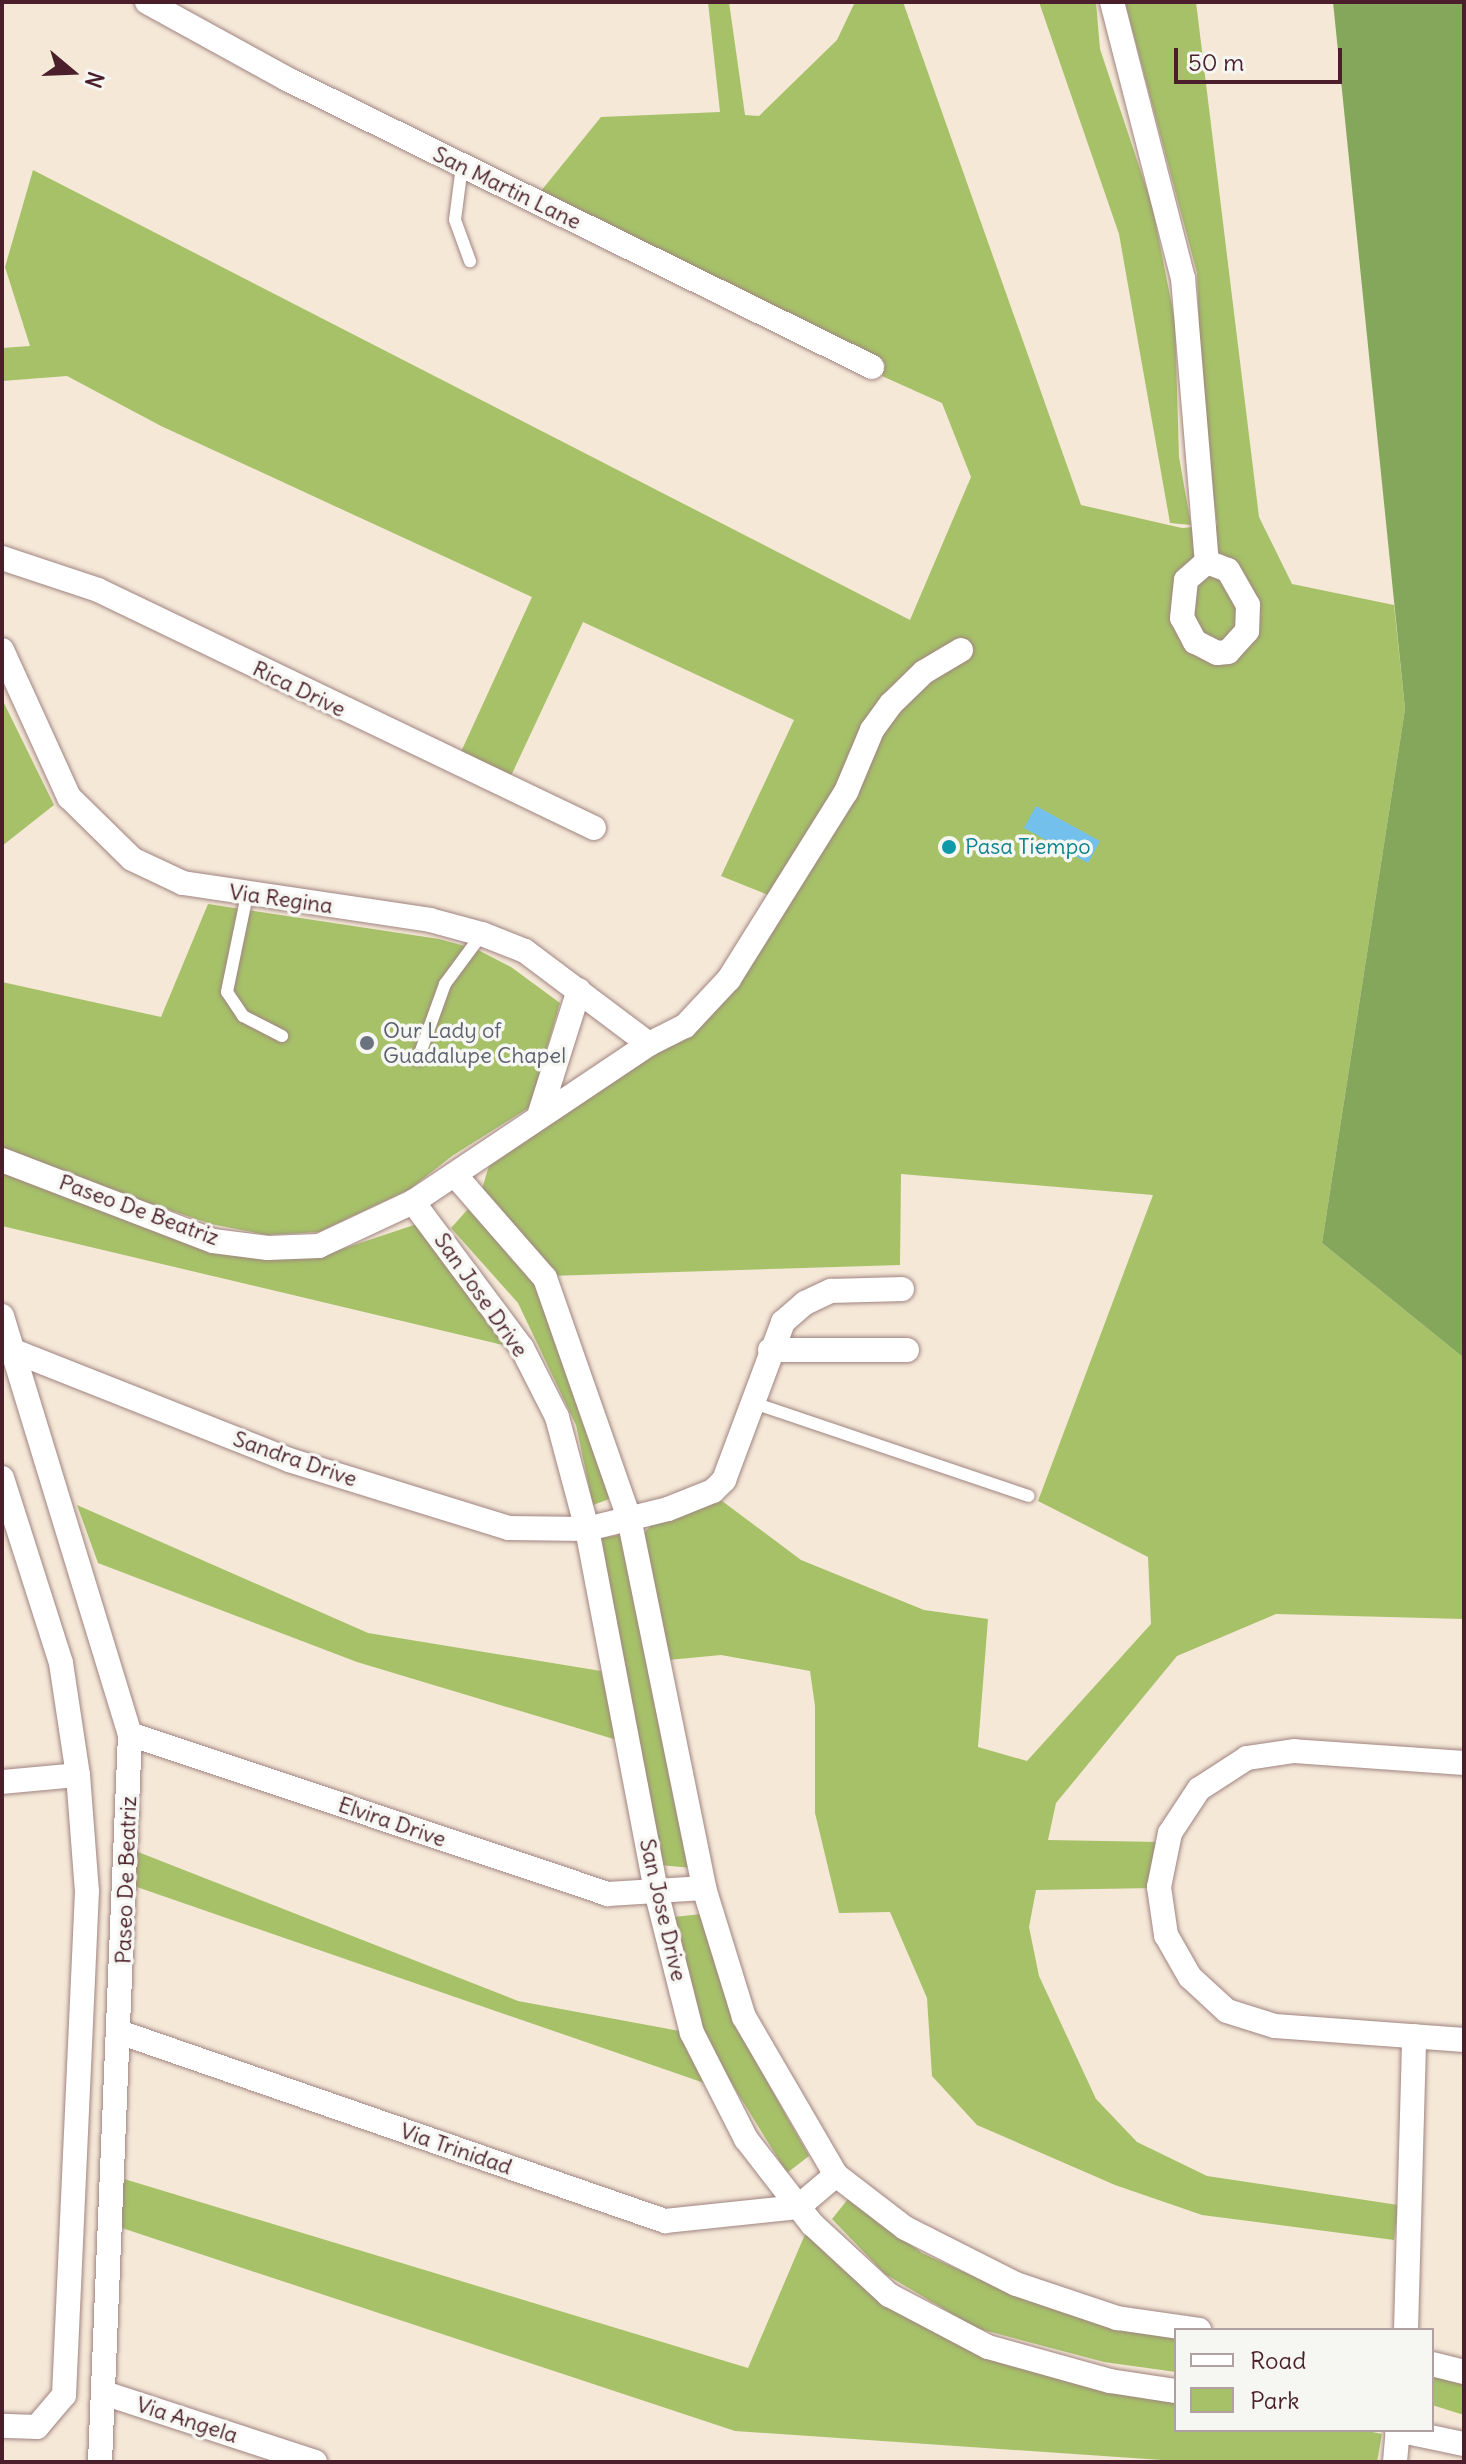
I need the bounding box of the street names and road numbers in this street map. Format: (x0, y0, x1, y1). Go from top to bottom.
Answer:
street label: San Martin Lane (429, 141, 585, 235)
street label: Rica Drive (248, 655, 350, 723)
street label: Via Regina (227, 879, 335, 919)
street label: Paseo De Beatriz (56, 1169, 222, 1251)
street label: San Jose Drive (428, 1228, 534, 1362)
street label: Sandra Drive (230, 1426, 360, 1492)
street label: Elvira Drive (335, 1791, 449, 1853)
street label: Paseo De Beatriz (110, 1796, 142, 1964)
street label: San Jose Drive (634, 1836, 692, 1984)
street label: Via Trinidad (397, 2118, 515, 2180)
street label: Via Angela (133, 2391, 241, 2449)

